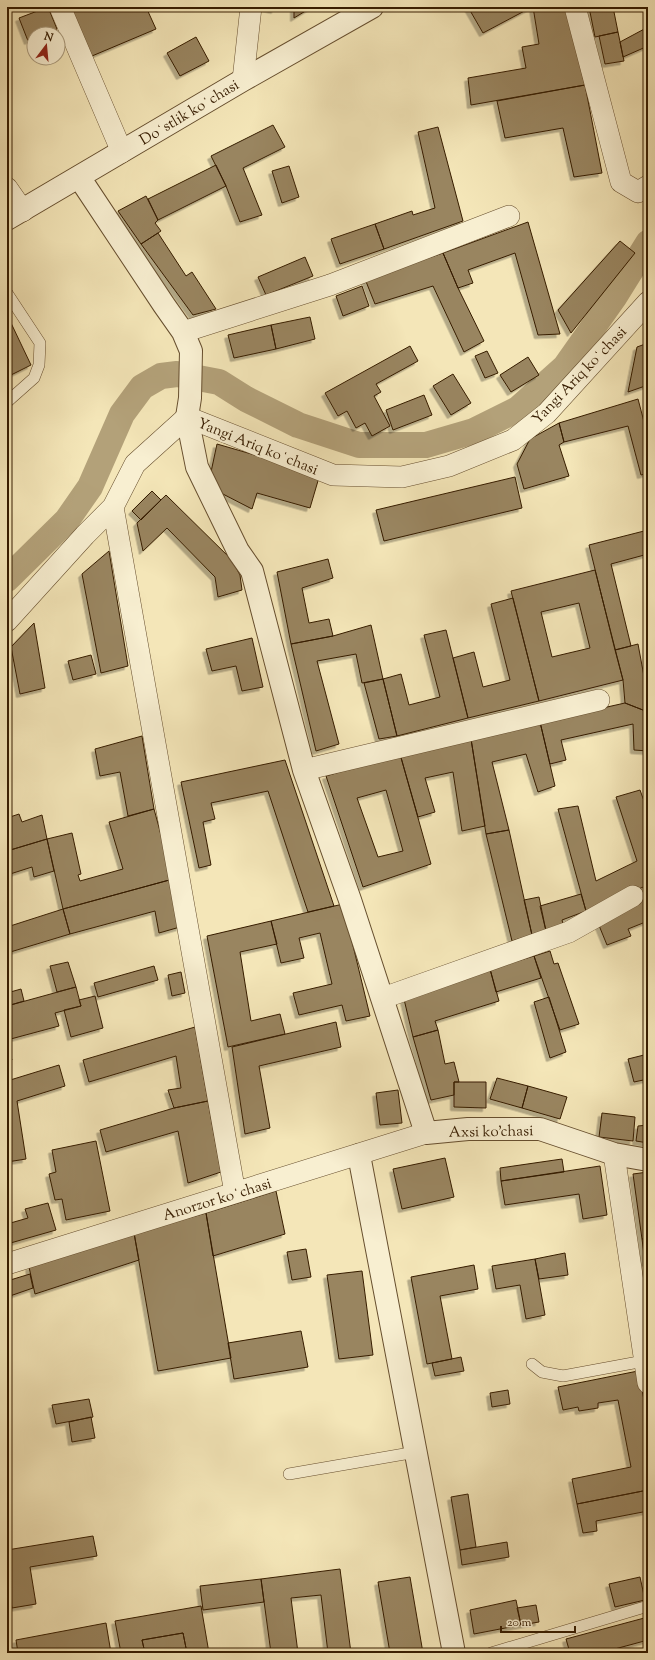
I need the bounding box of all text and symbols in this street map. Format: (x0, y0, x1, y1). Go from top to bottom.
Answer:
north arrow (26, 26, 66, 66)
text: N (41, 28, 55, 46)
street label: Doʻstlik koʻchasi (136, 75, 244, 151)
street label: Yangi Ariq koʻchasi (528, 322, 632, 430)
street label: Yangi Ariq koʻchasi (194, 414, 321, 481)
street label: Axsi ko'chasi (449, 1121, 534, 1144)
street label: Anorzor koʻchasi (160, 1174, 274, 1227)
scale bar (501, 1608, 575, 1634)
text: 20 m (507, 1614, 532, 1632)

